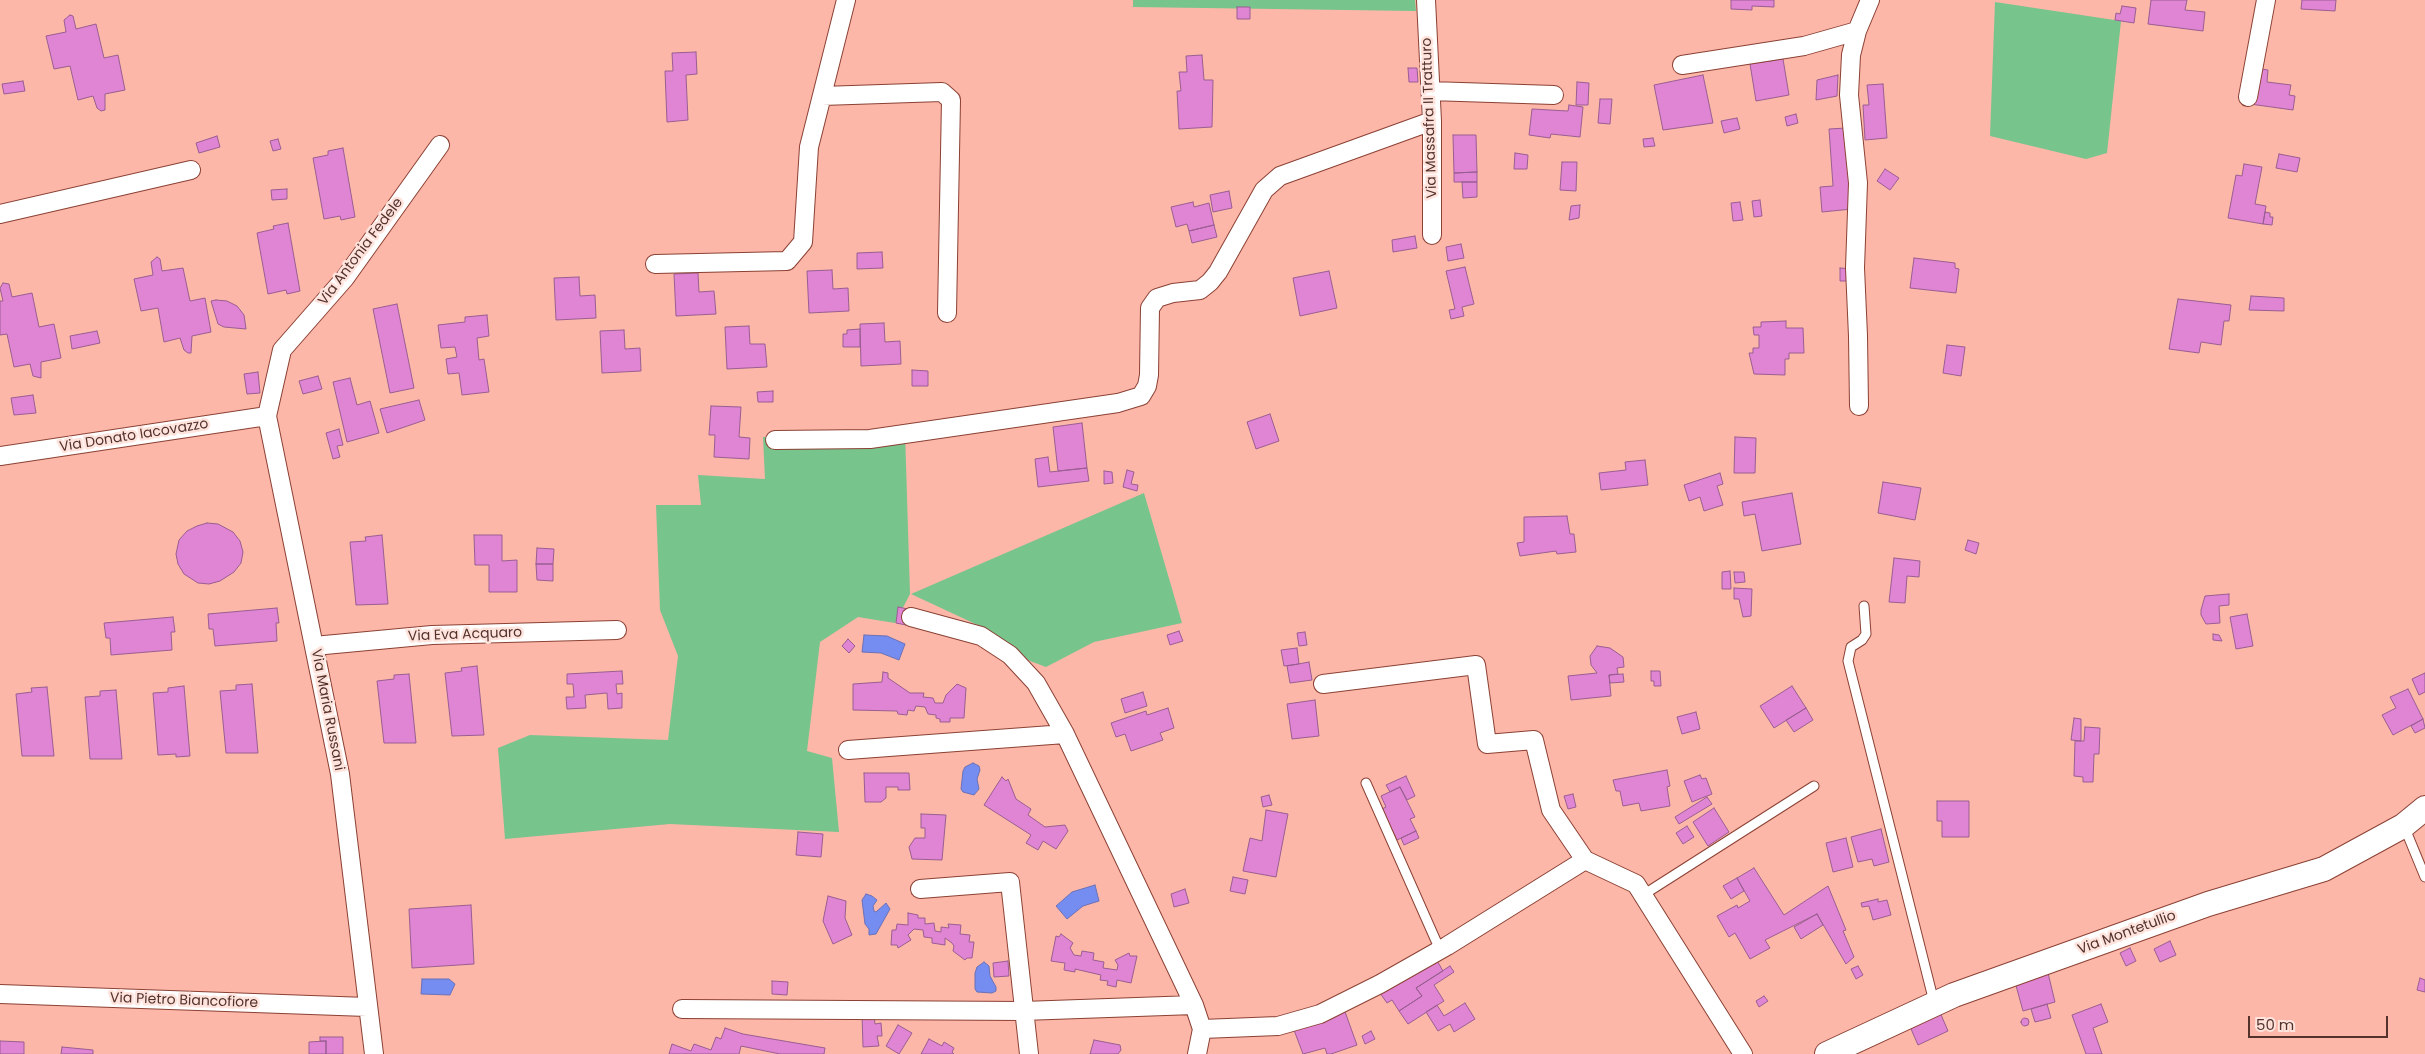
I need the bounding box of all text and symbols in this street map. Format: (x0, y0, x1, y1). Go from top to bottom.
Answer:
street label: Via Massafra II Tratturo (1419, 37, 1441, 199)
street label: Via Antonia Fedele (315, 195, 407, 309)
street label: Via Donato Iacovazzo (58, 416, 210, 456)
street label: Via Eva Acquaro (408, 625, 522, 645)
street label: Via Maria Russani (307, 648, 347, 772)
street label: Via Montetullio (2076, 907, 2178, 959)
street label: Via Pietro Biancofiore (110, 990, 258, 1012)
scale bar (2250, 1006, 2390, 1038)
text: 50 m (2256, 1014, 2294, 1035)

